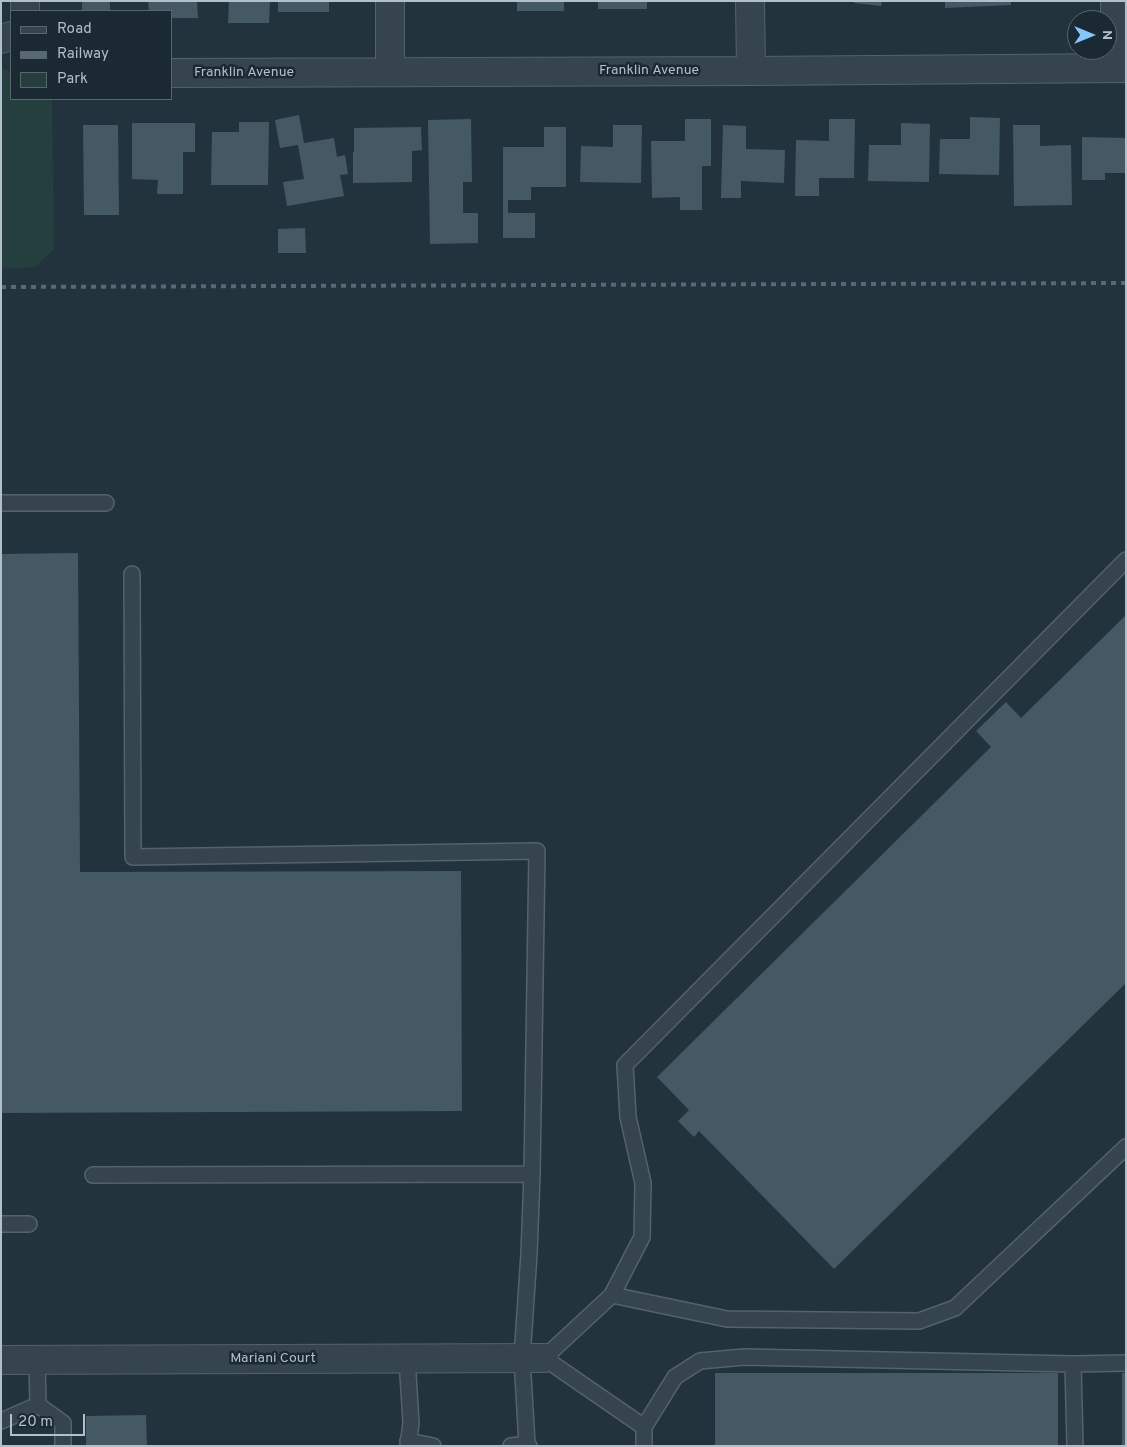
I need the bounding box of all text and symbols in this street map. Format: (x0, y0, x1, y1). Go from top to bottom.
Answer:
legend (10, 10, 172, 100)
north arrow (1067, 10, 1117, 60)
text: Road (57, 20, 92, 39)
text: N (1098, 30, 1115, 40)
text: Railway (57, 45, 109, 64)
street label: Franklin Avenue (599, 63, 699, 79)
street label: Franklin Avenue (194, 65, 294, 81)
text: Park (57, 70, 88, 89)
street label: Mariani Court (230, 1351, 316, 1367)
scale bar (12, 1404, 88, 1436)
text: 20 m (18, 1413, 53, 1432)

